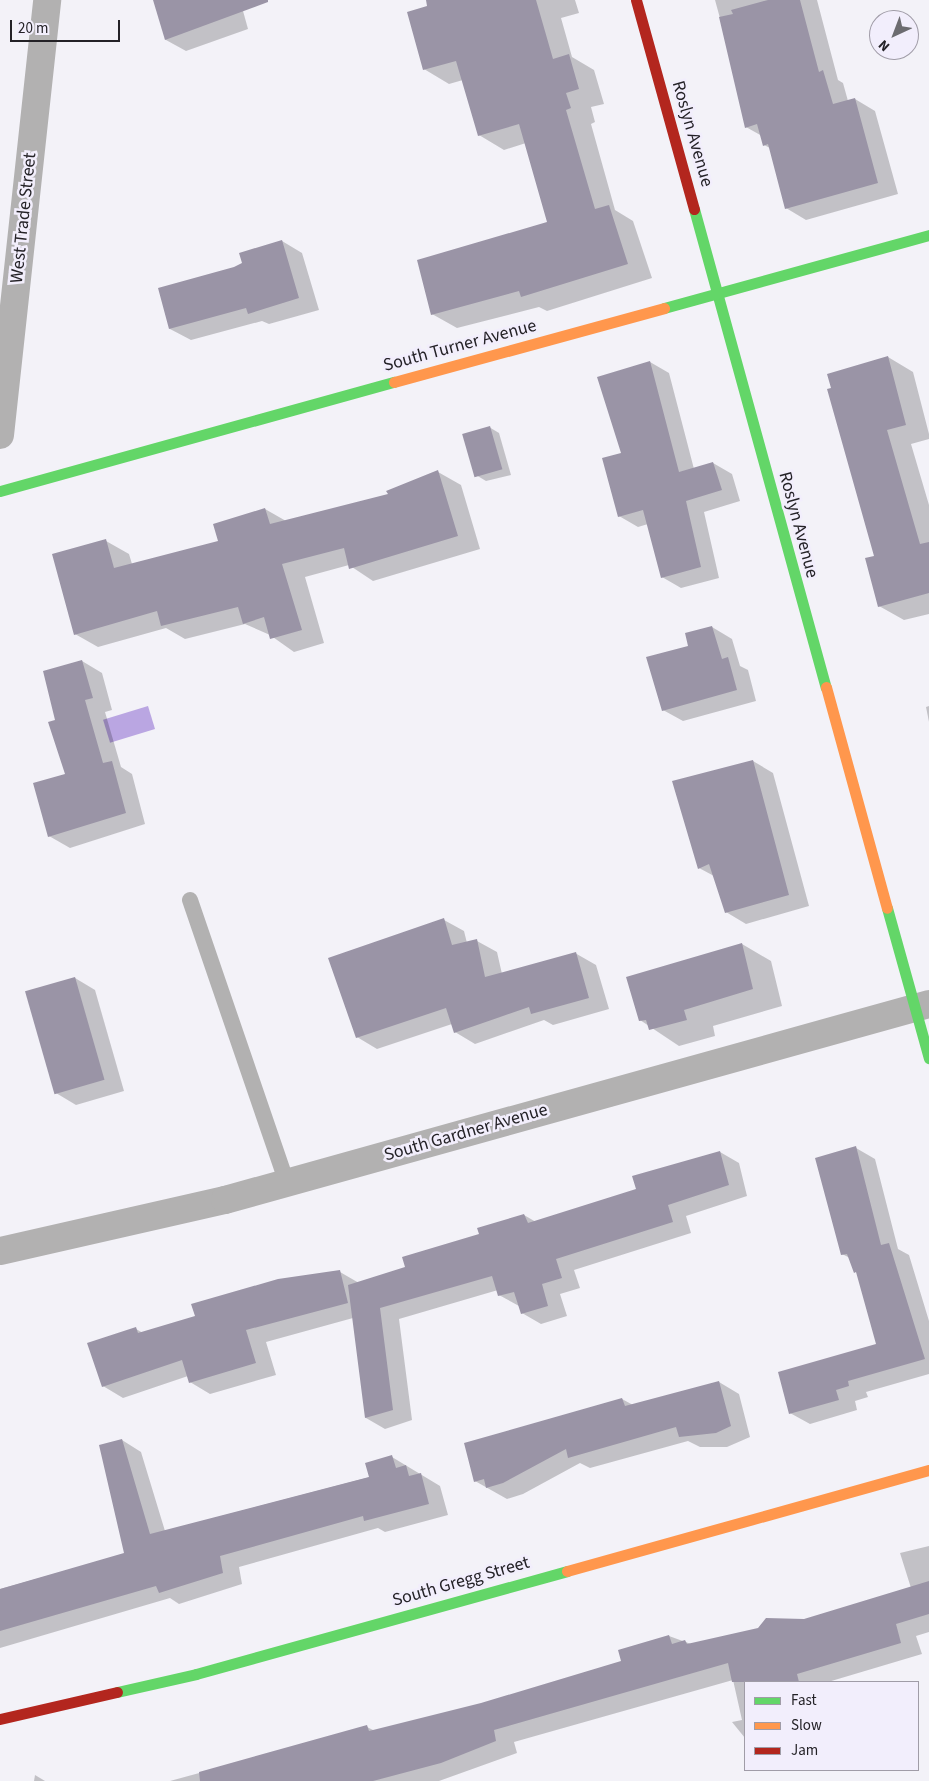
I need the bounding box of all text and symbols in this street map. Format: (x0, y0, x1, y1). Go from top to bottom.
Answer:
scale bar (12, 10, 122, 42)
north arrow (869, 10, 919, 60)
text: 20 m (18, 18, 48, 39)
text: N (874, 35, 895, 56)
street label: Roslyn Avenue (667, 79, 717, 189)
street label: West Trade Street (6, 152, 42, 284)
street label: South Turner Avenue (381, 315, 539, 377)
street label: Roslyn Avenue (773, 469, 823, 581)
street label: South Gardner Avenue (382, 1099, 550, 1167)
street label: South Gregg Street (390, 1552, 532, 1612)
legend (744, 1681, 919, 1771)
text: Fast (791, 1690, 817, 1711)
text: Slow (791, 1715, 822, 1736)
text: Jam (791, 1740, 818, 1761)

